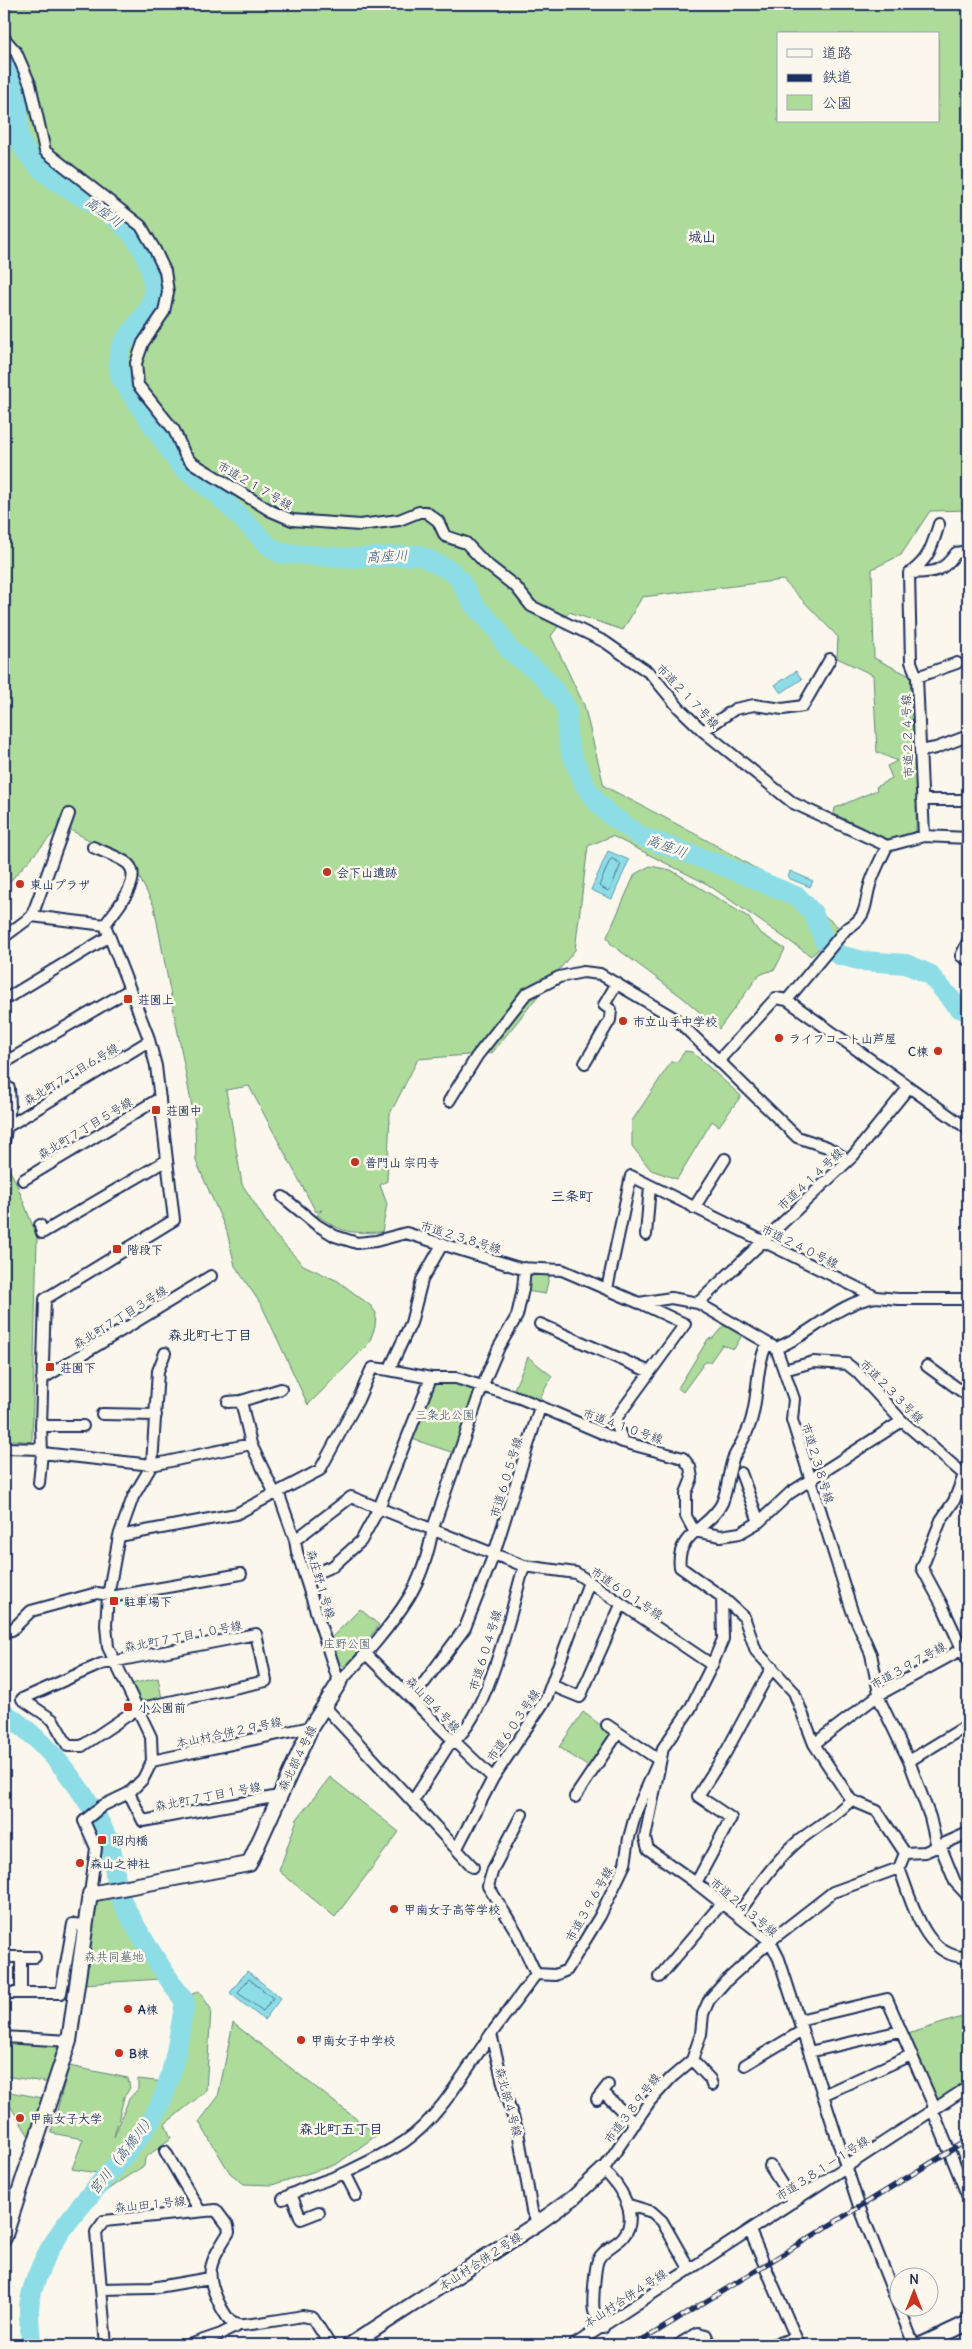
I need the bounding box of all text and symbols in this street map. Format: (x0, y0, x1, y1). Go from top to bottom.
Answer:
legend (777, 32, 940, 122)
text: 道路 (822, 43, 852, 62)
text: 鉄道 (822, 67, 852, 86)
text: 公園 (822, 93, 852, 112)
water label: 高座川 (82, 193, 126, 231)
district label: 城山 (688, 228, 716, 246)
street label: 市道２１７号線 (215, 458, 295, 512)
water label: 高座川 (366, 546, 408, 566)
street label: 市道２１７号線 (653, 661, 723, 731)
street label: 市道２２４号線 (898, 694, 916, 778)
water label: 高座川 (644, 830, 690, 862)
place label: 会下山遺跡 (337, 865, 397, 880)
marker: 会下山遺跡 (321, 866, 333, 878)
place label: 東山プラザ (30, 877, 90, 892)
marker: 東山プラザ (14, 878, 26, 890)
place label: 荘園上 (138, 992, 174, 1007)
marker: 荘園上 (122, 993, 134, 1005)
place label: 市立山手中学校 (633, 1014, 717, 1029)
marker: 市立山手中学校 (617, 1015, 629, 1027)
place label: ライフコート山芦屋 (789, 1031, 897, 1046)
marker: ライフコート山芦屋 (773, 1032, 785, 1044)
street label: 森北町７丁目６号線 (21, 1040, 121, 1108)
place label: C棟 (908, 1044, 928, 1059)
marker: C棟 (932, 1045, 944, 1057)
street label: 森北町７丁目５号線 (35, 1094, 135, 1162)
place label: 荘園中 (166, 1103, 202, 1118)
marker: 荘園中 (150, 1104, 162, 1116)
street label: 市道４１４号線 (774, 1145, 846, 1213)
place label: 普門山 宗円寺 (365, 1155, 440, 1170)
marker: 普門山 宗円寺 (349, 1156, 361, 1168)
district label: 三条町 (551, 1187, 593, 1205)
street label: 市道２３８号線 (419, 1218, 503, 1256)
street label: 市道２４０号線 (759, 1221, 841, 1271)
place label: 階段下 (127, 1242, 163, 1257)
marker: 階段下 (111, 1243, 123, 1255)
street label: 森北町７丁目３号線 (70, 1282, 170, 1352)
district label: 森北町七丁目 (168, 1326, 252, 1344)
street label: 市道２３３号線 (857, 1356, 927, 1426)
place label: 荘園下 (60, 1360, 96, 1375)
marker: 荘園下 (44, 1361, 56, 1373)
street label: 市道４１０号線 (581, 1405, 665, 1447)
park label: 三条北公園 (415, 1407, 475, 1422)
street label: 市道２３８号線 (799, 1421, 837, 1505)
street label: 市道６０５号線 (487, 1435, 525, 1519)
street label: 森庄野１号線 (303, 1547, 339, 1621)
street label: 市道６０１号線 (588, 1563, 666, 1623)
place label: 駐車場下 (124, 1594, 172, 1609)
marker: 駐車場下 (108, 1595, 120, 1607)
street label: 市道６０４号線 (466, 1608, 504, 1692)
street label: 森北町７丁目１０号線 (123, 1617, 243, 1655)
park label: 庄野公園 (323, 1636, 371, 1651)
street label: 市道３９７号線 (868, 1638, 948, 1692)
street label: 森山田４号線 (403, 1673, 463, 1735)
street label: 市道６０３号線 (483, 1686, 543, 1764)
place label: 小公園前 (138, 1700, 186, 1715)
marker: 小公園前 (122, 1701, 134, 1713)
street label: 本山村合併２９号線 (175, 1713, 283, 1751)
street label: 森北部４号線 (274, 1722, 320, 1794)
street label: 森北町７丁目１号線 (154, 1778, 262, 1814)
place label: 昭内橋 (112, 1833, 148, 1848)
marker: 昭内橋 (96, 1834, 108, 1846)
place label: 森山之神社 (90, 1856, 150, 1871)
marker: 森山之神社 (74, 1857, 86, 1869)
street label: 市道３９６号線 (562, 1864, 616, 1944)
street label: 市道２４３号線 (707, 1874, 781, 1940)
place label: 甲南女子高等学校 (404, 1902, 500, 1917)
marker: 甲南女子高等学校 (388, 1903, 400, 1915)
park label: 森共同墓地 (84, 1949, 144, 1964)
place label: A棟 (138, 2002, 158, 2017)
marker: A棟 (122, 2003, 134, 2015)
place label: 甲南女子中学校 (311, 2033, 395, 2048)
marker: 甲南女子中学校 (295, 2034, 307, 2046)
place label: B棟 (129, 2046, 149, 2061)
marker: B棟 (113, 2047, 125, 2059)
street label: 森北部４号線 (492, 2065, 526, 2139)
street label: 市道３８９号線 (601, 2070, 663, 2146)
water label: 宮川（高橋川） (85, 2110, 159, 2198)
place label: 甲南女子大学 (30, 2111, 102, 2126)
marker: 甲南女子大学 (14, 2112, 26, 2124)
district label: 森北町五丁目 (299, 2120, 383, 2138)
street label: 市道３８１－１号線 (773, 2132, 871, 2204)
street label: 森山田１号線 (113, 2193, 187, 2215)
street label: 本山村合併２号線 (436, 2229, 524, 2293)
street label: 本山村合併４号線 (581, 2266, 669, 2330)
north arrow (890, 2266, 940, 2316)
text: N (909, 2270, 919, 2288)

